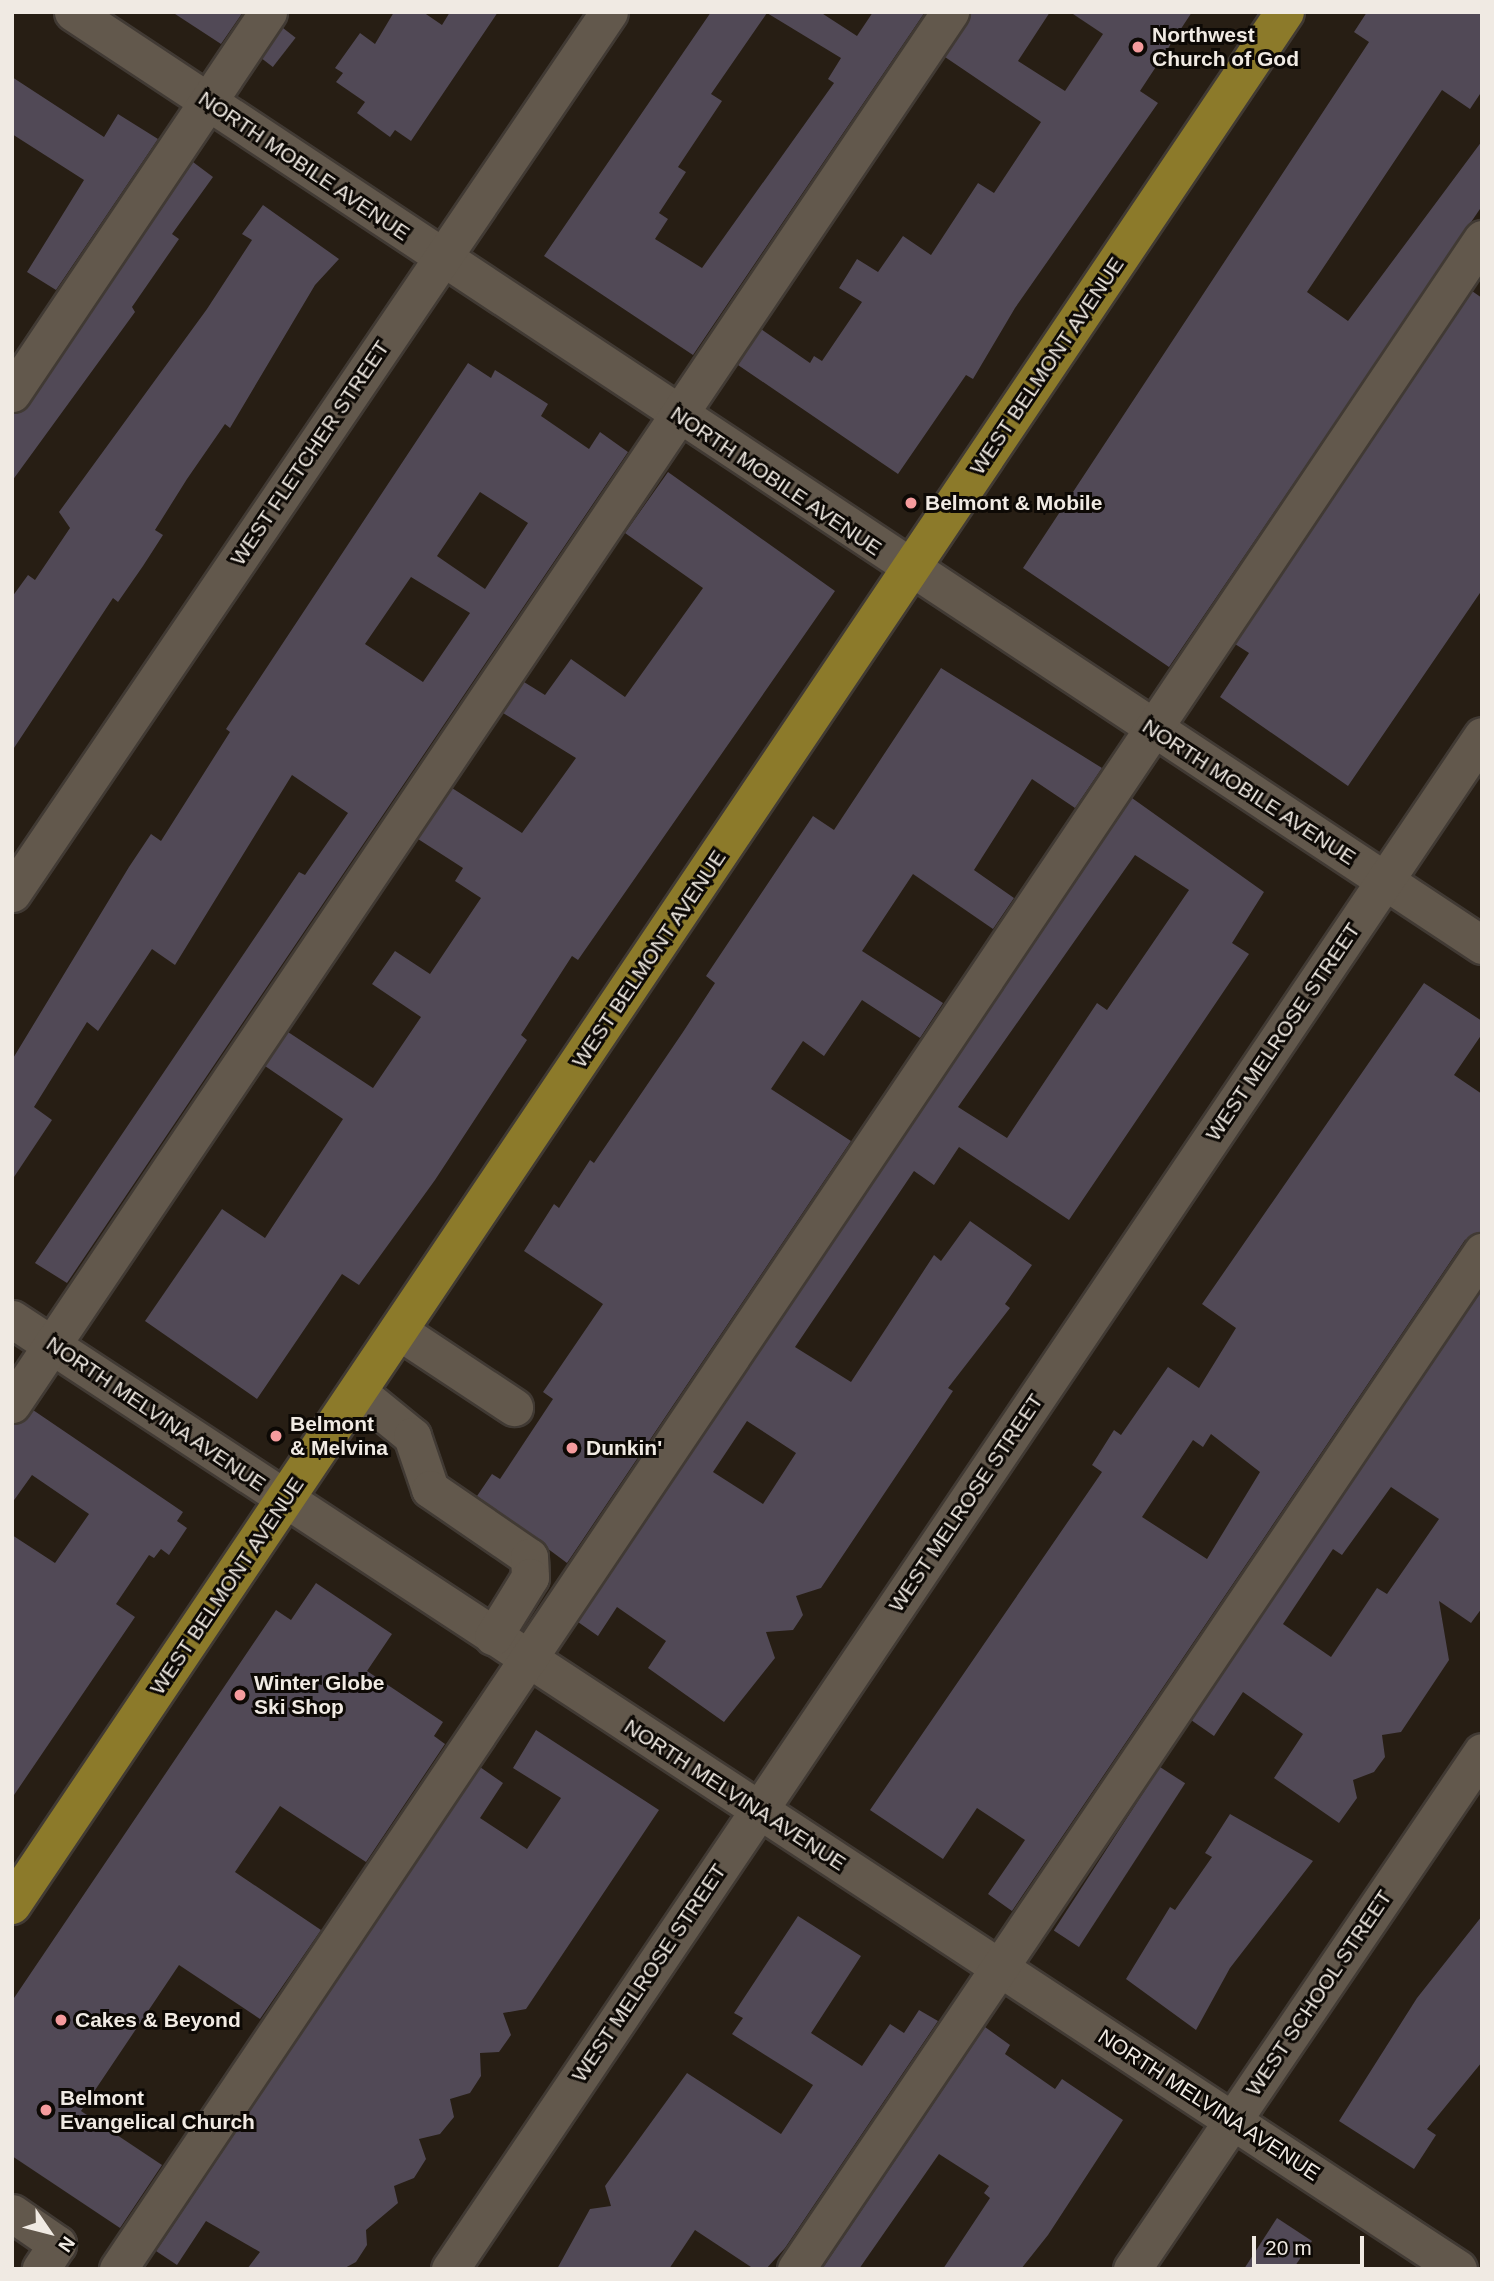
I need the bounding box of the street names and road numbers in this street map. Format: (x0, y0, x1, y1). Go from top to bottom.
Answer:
street label: NORTH MOBILE AVENUE (193, 86, 415, 246)
street label: WEST BELMONT AVENUE (964, 252, 1130, 480)
street label: WEST FLETCHER STREET (225, 336, 395, 570)
street label: NORTH MOBILE AVENUE (665, 401, 887, 561)
street label: NORTH MOBILE AVENUE (1137, 713, 1361, 871)
street label: WEST BELMONT AVENUE (566, 845, 732, 1073)
street label: WEST MELROSE STREET (1200, 918, 1366, 1146)
street label: NORTH MELVINA AVENUE (41, 1330, 271, 1498)
street label: WEST MELROSE STREET (883, 1389, 1049, 1617)
street label: WEST BELMONT AVENUE (144, 1472, 310, 1700)
street label: NORTH MELVINA AVENUE (619, 1713, 851, 1877)
street label: WEST MELROSE STREET (566, 1859, 732, 2087)
street label: WEST SCHOOL STREET (1240, 1885, 1398, 2101)
street label: NORTH MELVINA AVENUE (1093, 2023, 1325, 2187)

